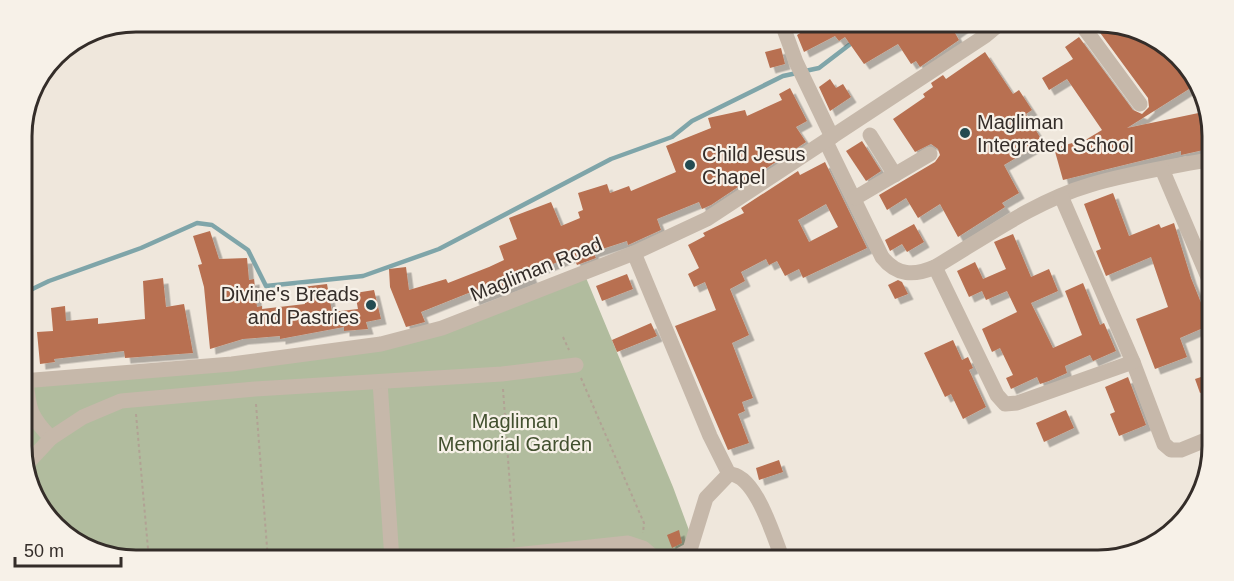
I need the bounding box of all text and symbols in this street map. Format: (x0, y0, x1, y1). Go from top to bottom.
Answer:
place label: Magliman Integrated School (977, 111, 1134, 156)
marker: Magliman Integrated School (958, 126, 972, 140)
place label: Child Jesus Chapel (702, 143, 805, 188)
marker: Child Jesus Chapel (683, 158, 697, 172)
street label: Magliman Road (467, 233, 605, 305)
place label: Divine's Breads and Pastries (221, 283, 359, 328)
marker: Divine's Breads and Pastries (364, 298, 378, 312)
park label: Magliman Memorial Garden (438, 410, 592, 455)
scale bar (15, 530, 122, 568)
text: 50 m (24, 541, 64, 561)

